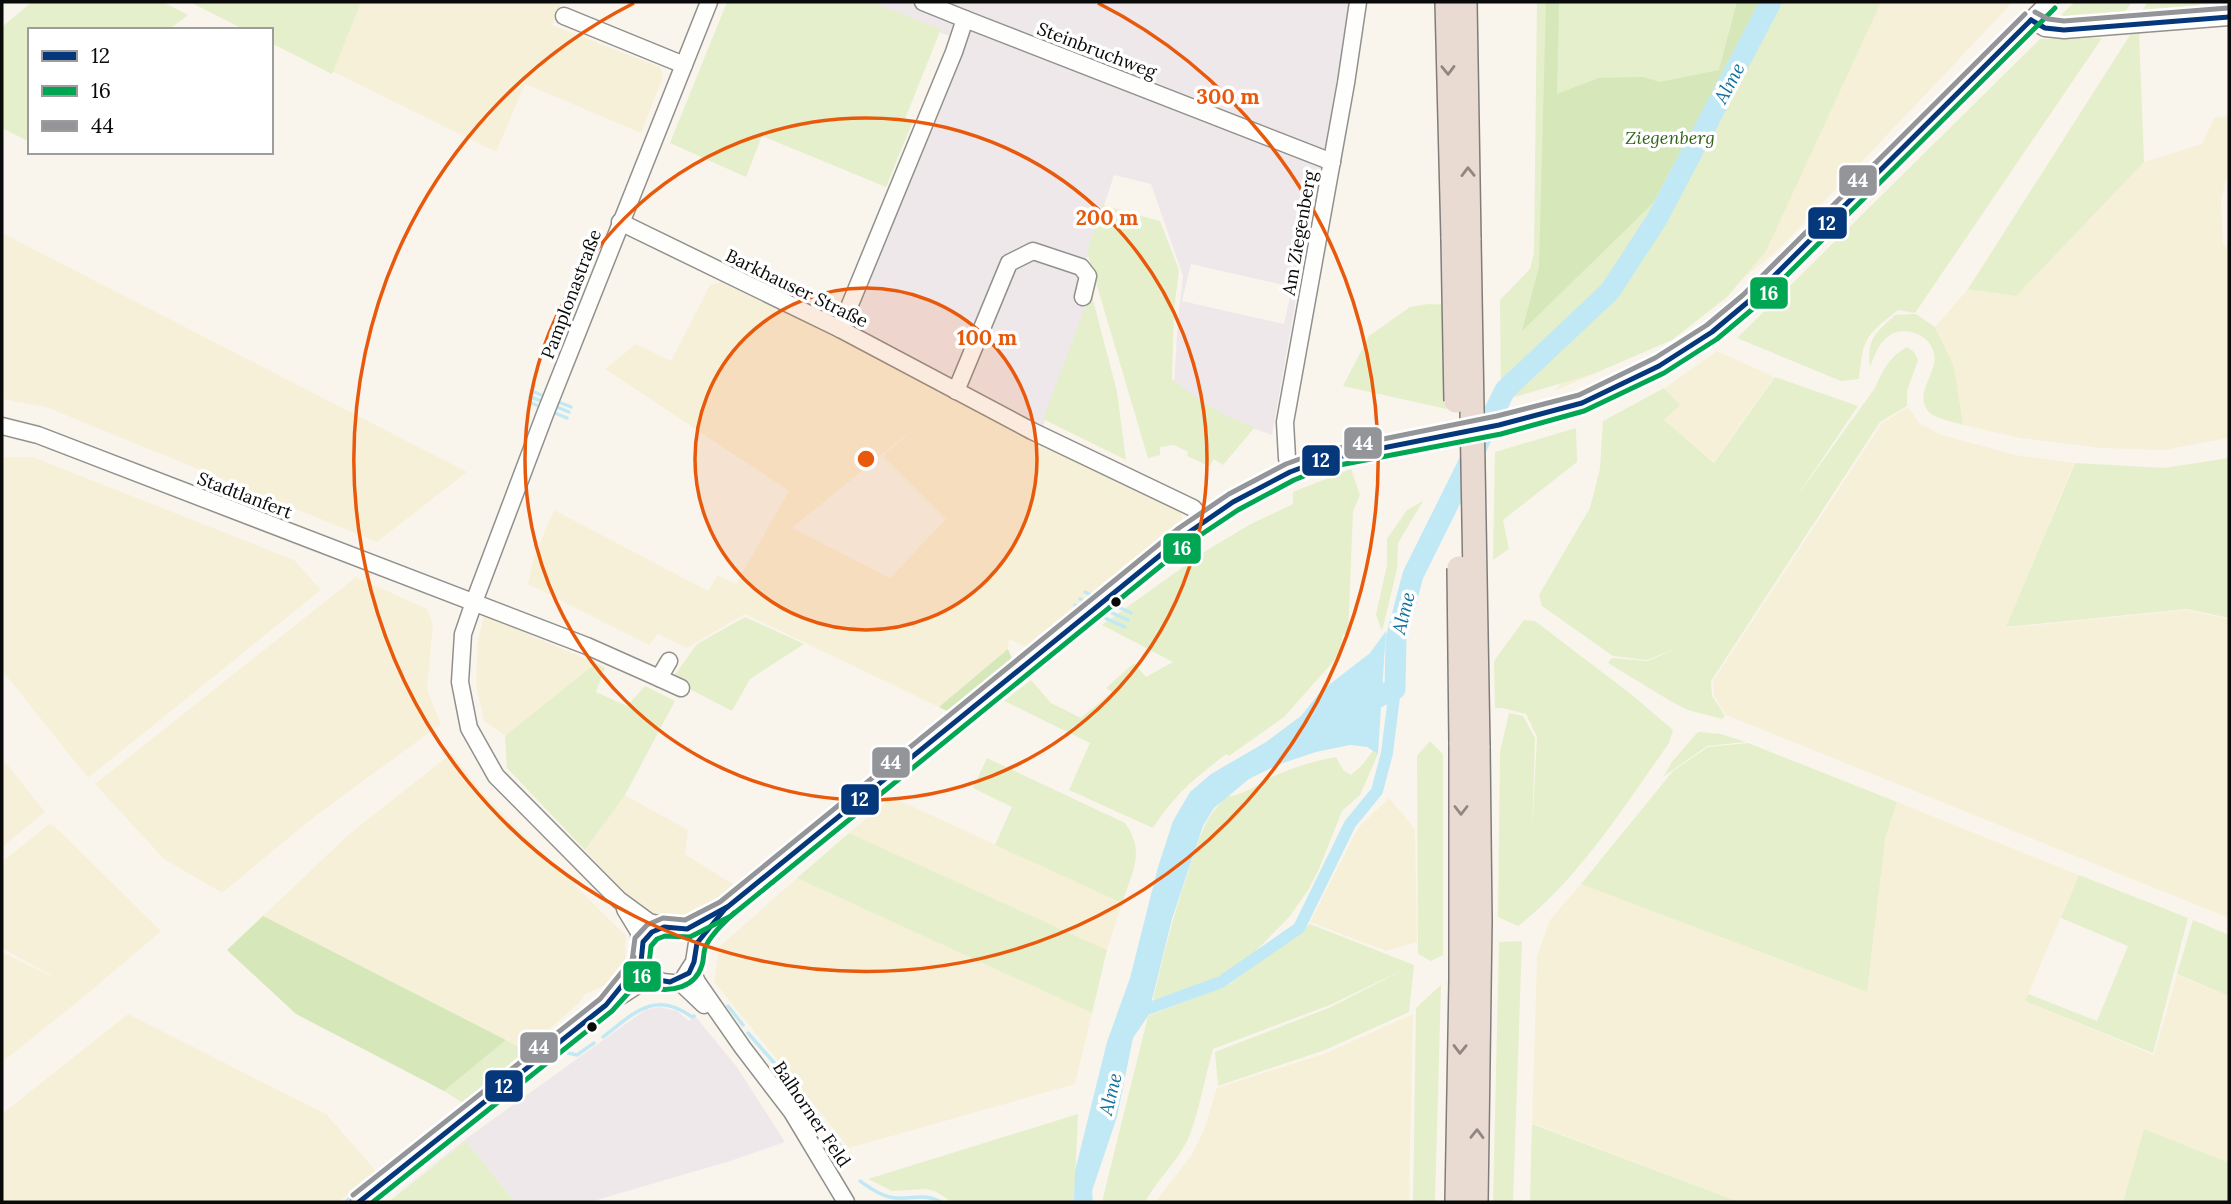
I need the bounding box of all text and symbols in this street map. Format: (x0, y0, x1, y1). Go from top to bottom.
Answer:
street label: Steinbruchweg (1034, 17, 1161, 84)
legend (28, 28, 273, 154)
text: 12 (91, 42, 110, 69)
water label: Alme (1708, 58, 1750, 108)
one-way arrow (1441, 65, 1456, 76)
text: 16 (91, 77, 111, 104)
text: 300 m (1196, 83, 1260, 110)
text: 44 (91, 112, 114, 139)
park label: Ziegenberg (1625, 126, 1715, 149)
line badge: 44 (1838, 164, 1878, 197)
one-way arrow (1460, 166, 1476, 177)
street label: Am Ziegenberg (1277, 168, 1321, 298)
text: 44 (1848, 168, 1868, 192)
text: 200 m (1076, 204, 1138, 231)
line badge: 12 (1807, 206, 1848, 240)
text: 12 (1818, 211, 1836, 235)
street label: Pamplonastraße (536, 226, 606, 362)
street label: Barkhauser Straße (722, 244, 872, 332)
line badge: 16 (1749, 276, 1789, 310)
text: 16 (1760, 281, 1778, 305)
text: 100 m (957, 324, 1017, 351)
line badge: 44 (1343, 426, 1383, 460)
text: 44 (1353, 431, 1373, 455)
line badge: 12 (1301, 444, 1341, 477)
centre of rings (854, 447, 878, 471)
text: 12 (1312, 448, 1330, 472)
street label: Stadtlanfert (194, 466, 296, 524)
line badge: 16 (1162, 532, 1202, 565)
text: 16 (1173, 536, 1191, 560)
water label: Alme (1386, 589, 1420, 638)
unlabelled marker (1109, 595, 1123, 609)
line badge: 44 (871, 746, 911, 779)
text: 44 (881, 750, 901, 774)
line badge: 12 (840, 783, 880, 816)
text: 12 (851, 787, 869, 811)
one-way arrow (1453, 805, 1469, 816)
line badge: 16 (622, 960, 662, 993)
text: 16 (633, 964, 651, 988)
unlabelled marker (585, 1020, 599, 1034)
line badge: 44 (519, 1031, 559, 1064)
text: 44 (529, 1035, 549, 1059)
one-way arrow (1452, 1043, 1467, 1054)
street label: Balhorner Feld (768, 1057, 856, 1171)
line badge: 12 (484, 1069, 524, 1103)
water label: Alme (1093, 1070, 1127, 1119)
text: 12 (495, 1074, 513, 1098)
one-way arrow (1470, 1128, 1485, 1139)

